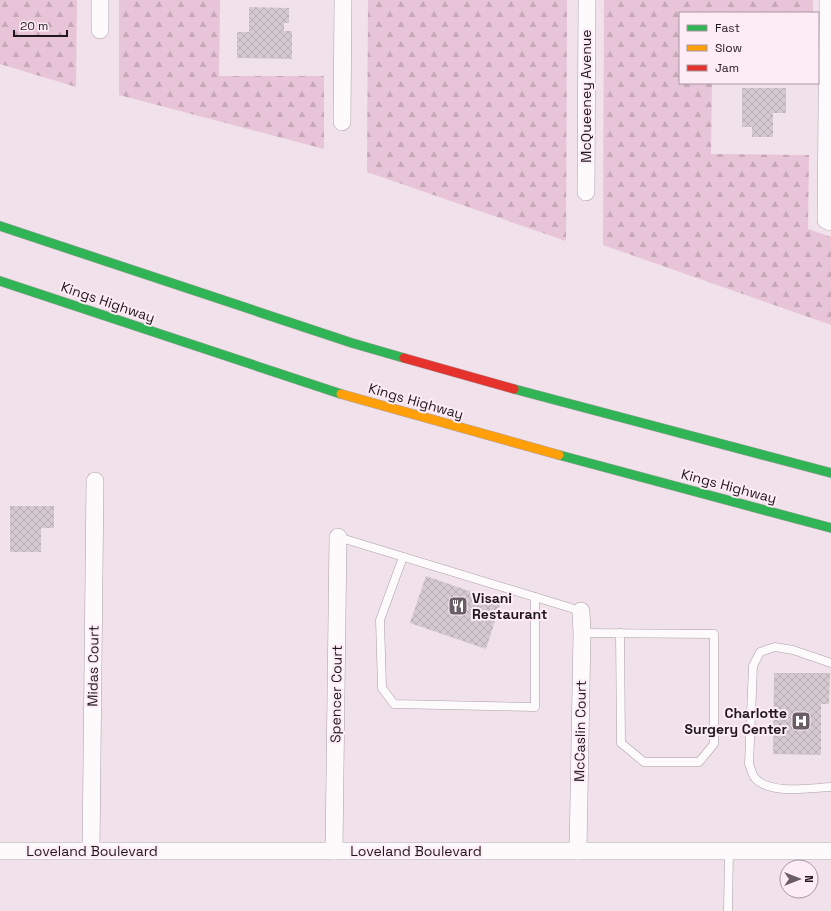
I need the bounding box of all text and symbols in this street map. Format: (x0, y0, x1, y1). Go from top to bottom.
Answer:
scale bar (14, 12, 67, 38)
legend (679, 12, 819, 84)
text: 20 m (20, 18, 48, 34)
text: Fast (715, 20, 740, 36)
street label: McQueeney Avenue (577, 29, 595, 163)
text: Slow (715, 40, 742, 56)
text: Jam (715, 60, 739, 76)
street label: Kings Highway (59, 278, 157, 326)
street label: Kings Highway (366, 379, 466, 423)
street label: Kings Highway (679, 465, 779, 507)
place label: Visani Restaurant (472, 589, 547, 623)
restaurant icon: Visani Restaurant (447, 595, 469, 617)
street label: Midas Court (83, 625, 103, 707)
street label: Spencer Court (326, 645, 346, 743)
street label: McCaslin Court (570, 680, 590, 782)
place label: Charlotte Surgery Center (685, 704, 787, 738)
hospital icon: Charlotte Surgery Center (790, 710, 812, 732)
street label: Loveland Boulevard (26, 842, 158, 860)
street label: Loveland Boulevard (350, 842, 482, 860)
north arrow (779, 859, 819, 899)
text: N (802, 875, 816, 883)

